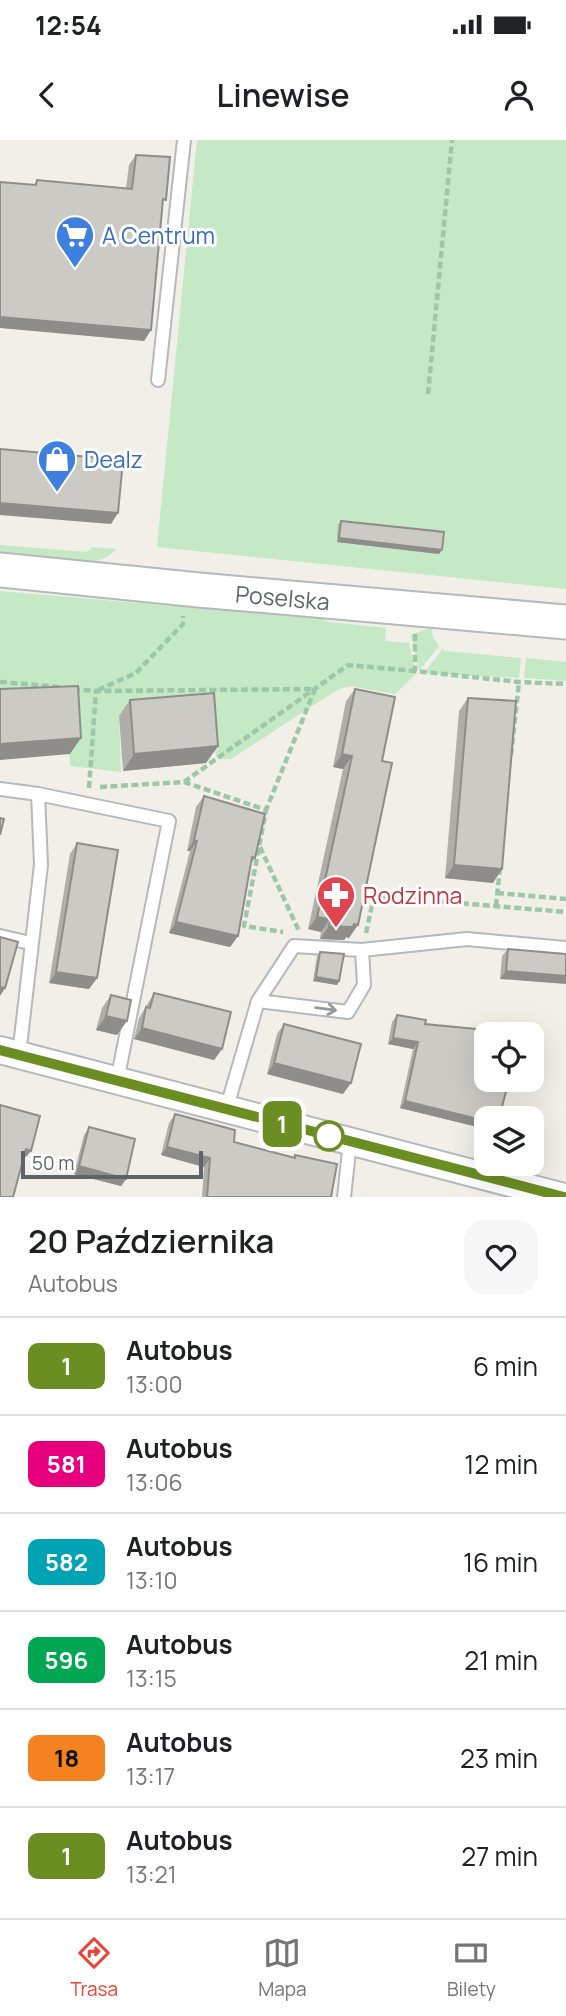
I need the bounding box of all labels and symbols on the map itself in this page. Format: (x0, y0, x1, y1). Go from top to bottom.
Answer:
supermarket icon: A Centrum (54, 214, 96, 269)
place label: A Centrum (102, 219, 215, 251)
shop icon: Dealz (36, 438, 78, 493)
place label: Dealz (84, 443, 143, 475)
street label: Poselska (234, 577, 331, 617)
pharmacy icon: Rodzinna (315, 874, 357, 929)
place label: Rodzinna (363, 879, 462, 911)
one-way arrow (314, 1003, 337, 1016)
line badge: 1 (259, 1101, 305, 1147)
unlabelled marker (314, 1121, 344, 1151)
scale bar (21, 1148, 203, 1180)

